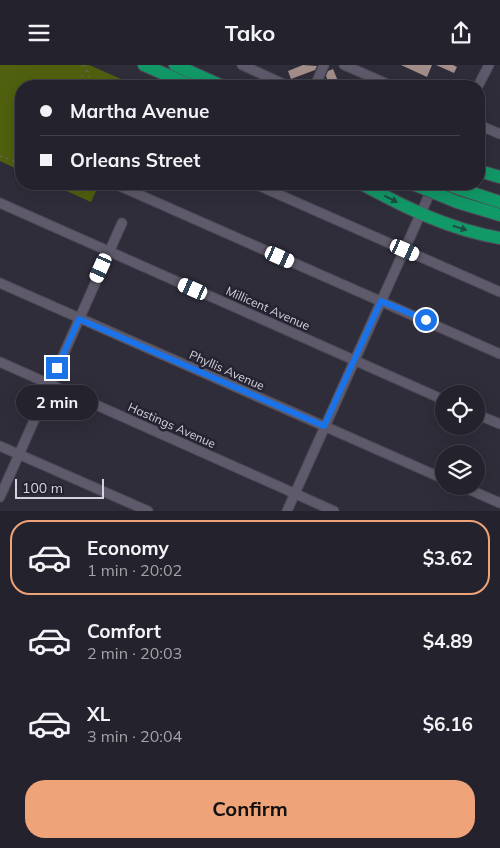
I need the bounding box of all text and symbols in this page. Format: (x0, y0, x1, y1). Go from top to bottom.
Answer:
icon: menu (25, 19, 53, 47)
text: Tako (225, 19, 275, 47)
icon: share (447, 19, 475, 47)
text: Martha Avenue (70, 99, 209, 123)
text: Orleans Street (70, 148, 200, 172)
one-way arrow (384, 195, 399, 203)
one-way arrow (453, 224, 468, 232)
car (388, 237, 421, 263)
car (263, 244, 296, 270)
car (88, 251, 113, 285)
car (176, 276, 209, 302)
street label: Millicent Avenue (224, 283, 312, 333)
route start (415, 309, 437, 331)
street label: Phyllis Avenue (187, 347, 267, 393)
route end (46, 357, 68, 379)
callout: 2 min (16, 385, 98, 421)
map controls (435, 385, 485, 495)
button: locate (435, 385, 485, 435)
text: 2 min (36, 392, 78, 412)
street label: Hastings Avenue (126, 399, 218, 451)
button: layers (435, 445, 485, 495)
scale bar (15, 475, 104, 499)
text: 100 m (22, 479, 63, 497)
icon: car (27, 535, 72, 580)
text: Economy (87, 536, 169, 560)
text: $3.62 (423, 546, 473, 570)
text: 1 min · 20:02 (87, 560, 182, 580)
icon: car (27, 618, 72, 663)
text: Comfort (87, 619, 161, 643)
text: $4.89 (423, 629, 473, 653)
text: 2 min · 20:03 (87, 643, 182, 663)
icon: car (27, 701, 72, 746)
text: XL (87, 702, 110, 726)
text: $6.16 (423, 712, 473, 736)
text: 3 min · 20:04 (87, 726, 182, 746)
button: Confirm (25, 780, 475, 838)

